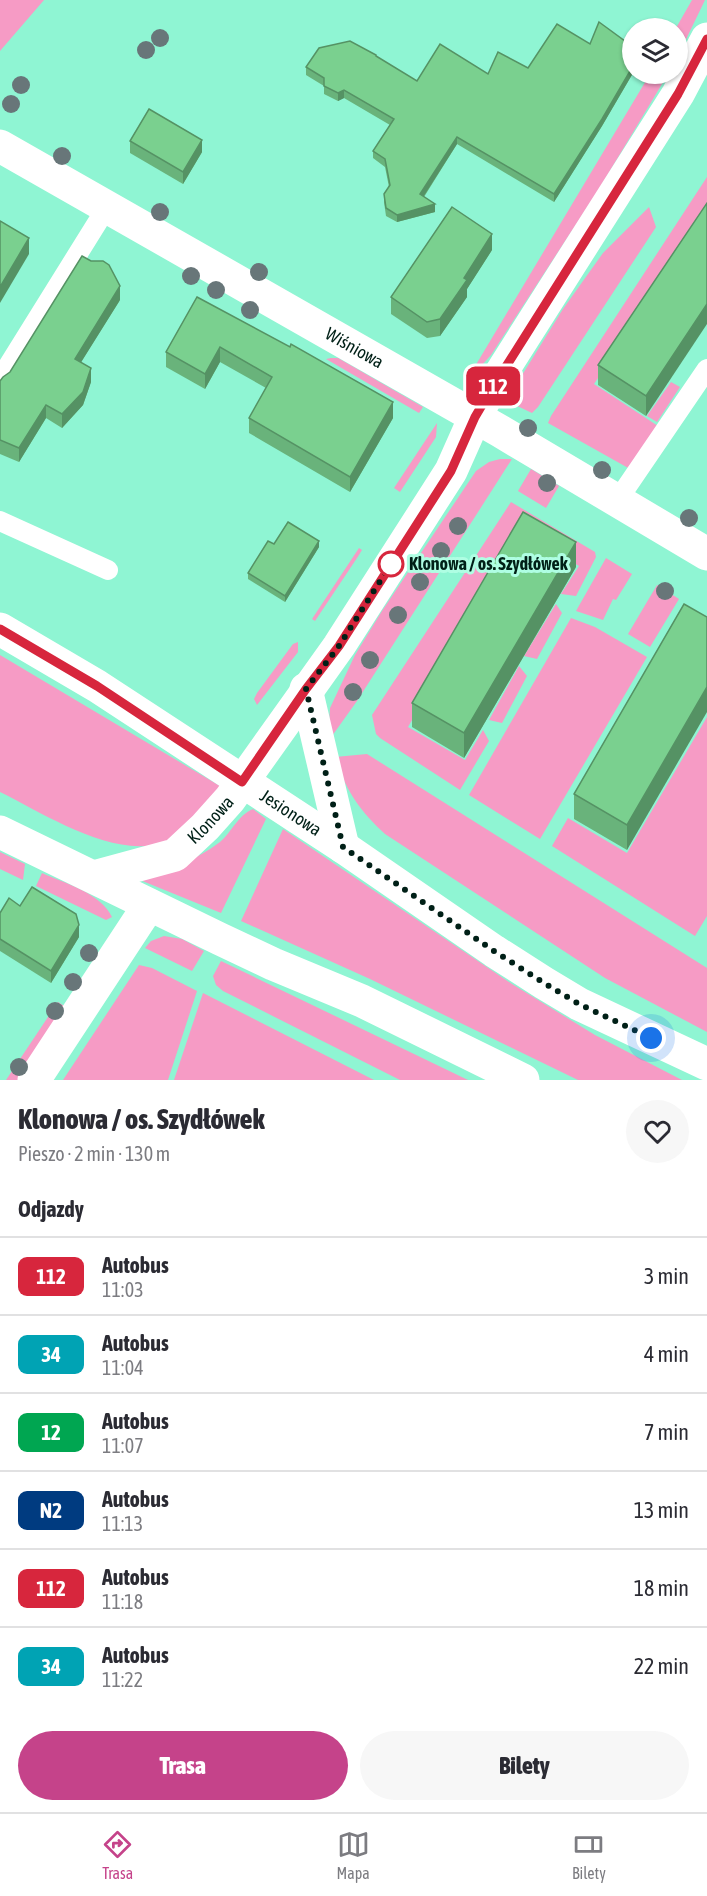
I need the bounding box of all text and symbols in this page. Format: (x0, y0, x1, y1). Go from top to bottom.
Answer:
map controls (622, 18, 688, 84)
button: layers (622, 18, 688, 84)
street label: Wiśniowa (322, 323, 388, 372)
line badge: 112 (458, 366, 528, 406)
text: 112 (478, 374, 508, 398)
marker: Klonowa / os. Szydłówek (378, 551, 404, 577)
place label: Klonowa / os. Szydłówek (409, 553, 569, 574)
street label: Jesionowa (256, 785, 326, 840)
street label: Klonowa (183, 791, 238, 848)
your location (636, 1023, 666, 1053)
button: heart (626, 1100, 689, 1163)
text: Klonowa / os. Szydłówek (18, 1103, 265, 1135)
text: Pieszo · 2 min · 130 m (18, 1142, 170, 1165)
text: Odjazdy (18, 1196, 84, 1222)
text: Autobus (102, 1252, 169, 1278)
text: 3 min (644, 1263, 689, 1289)
text: 112 (36, 1264, 66, 1288)
text: 11:03 (102, 1278, 144, 1301)
text: Autobus (102, 1330, 169, 1356)
text: 4 min (644, 1341, 689, 1367)
text: 34 (41, 1342, 61, 1366)
text: 11:04 (102, 1356, 144, 1379)
text: Autobus (102, 1408, 169, 1434)
text: 7 min (644, 1419, 689, 1445)
text: 12 (41, 1420, 61, 1444)
text: 11:07 (102, 1434, 144, 1457)
text: Autobus (102, 1486, 169, 1512)
text: 13 min (634, 1497, 689, 1523)
text: N2 (40, 1498, 62, 1522)
text: 11:13 (102, 1512, 143, 1535)
text: Autobus (102, 1564, 169, 1590)
text: 18 min (634, 1575, 689, 1601)
text: 112 (36, 1576, 66, 1600)
text: 11:18 (102, 1590, 143, 1613)
text: Autobus (102, 1642, 169, 1668)
text: 22 min (634, 1653, 689, 1679)
text: 34 (41, 1654, 61, 1678)
text: 11:22 (102, 1668, 143, 1691)
button: Trasa (18, 1731, 348, 1800)
button: Bilety (360, 1731, 689, 1800)
tab: Trasa (101, 1828, 134, 1882)
tab: Mapa (336, 1828, 370, 1882)
tab: Bilety (572, 1828, 606, 1882)

